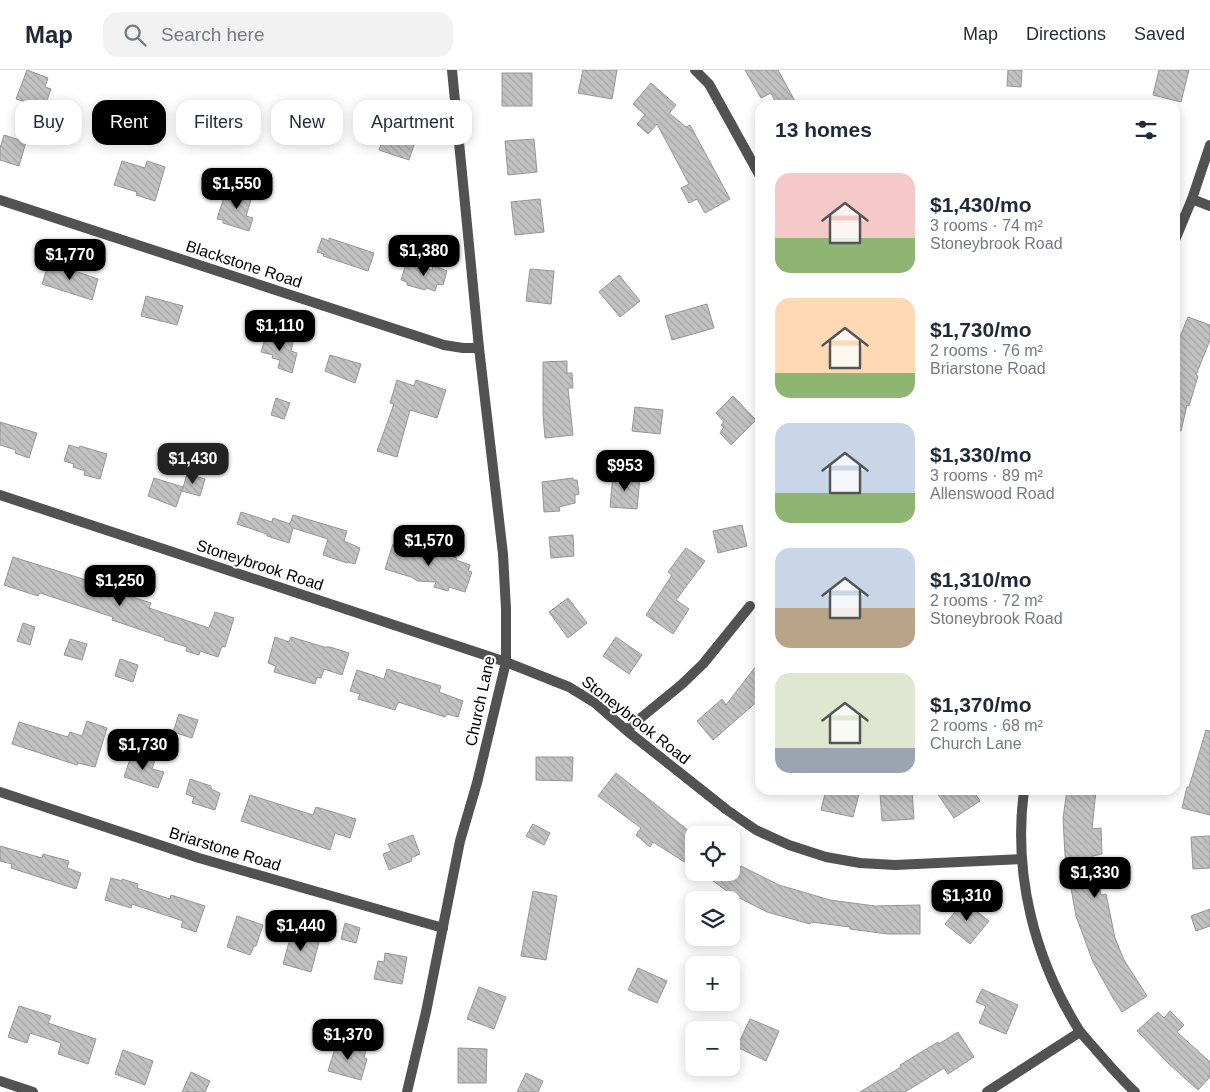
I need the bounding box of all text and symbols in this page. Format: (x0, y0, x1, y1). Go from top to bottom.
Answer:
search box (103, 12, 453, 57)
text: Map (25, 21, 73, 48)
icon: search (121, 21, 149, 49)
text: Search here (161, 24, 265, 45)
text: Map (963, 24, 998, 44)
text: Directions (1026, 24, 1106, 44)
text: Saved (1134, 24, 1185, 44)
chip: Buy (15, 100, 82, 145)
chip: Rent (92, 100, 166, 145)
chip: Filters (176, 100, 261, 145)
chip: New (271, 100, 343, 145)
chip: Apartment (353, 100, 472, 145)
icon: filters (1132, 116, 1160, 144)
text: 13 homes (775, 118, 872, 141)
pin: $1,550 (196, 168, 278, 210)
text: $1,550 (213, 175, 261, 192)
icon: home (815, 193, 875, 253)
text: $1,430/mo (930, 193, 1032, 216)
text: 3 rooms · 74 m² (930, 217, 1043, 234)
pin: $1,380 (383, 234, 465, 277)
text: Stoneybrook Road (930, 235, 1063, 252)
street label: Blackstone Road (184, 237, 304, 291)
pin: $1,770 (29, 238, 111, 281)
text: $1,380 (400, 242, 448, 259)
text: $1,770 (46, 246, 94, 263)
pin: $1,110 (239, 310, 321, 352)
text: $1,110 (256, 317, 304, 334)
icon: home (815, 318, 875, 378)
text: $1,730/mo (930, 318, 1032, 341)
text: 2 rooms · 76 m² (930, 342, 1043, 359)
text: Briarstone Road (930, 360, 1046, 377)
pin: $1,430 (152, 442, 234, 485)
icon: home (815, 443, 875, 503)
text: $1,330/mo (930, 443, 1032, 466)
text: $1,430 (169, 450, 217, 467)
pin: $953 (595, 450, 655, 492)
text: $953 (607, 457, 643, 474)
text: 3 rooms · 89 m² (930, 467, 1043, 484)
text: Allenswood Road (930, 485, 1055, 502)
pin: $1,570 (388, 524, 470, 567)
text: $1,570 (405, 532, 453, 549)
street label: Stoneybrook Road (194, 536, 326, 594)
pin: $1,250 (79, 564, 161, 607)
icon: home (815, 568, 875, 628)
text: $1,310/mo (930, 568, 1032, 591)
text: $1,250 (96, 572, 144, 589)
text: 2 rooms · 72 m² (930, 592, 1043, 609)
text: Stoneybrook Road (930, 610, 1063, 627)
street label: Church Lane (462, 654, 498, 748)
street label: Stoneybrook Road (579, 673, 693, 767)
icon: home (815, 693, 875, 753)
text: $1,370/mo (930, 693, 1032, 716)
text: 2 rooms · 68 m² (930, 717, 1043, 734)
pin: $1,730 (102, 728, 184, 771)
text: Church Lane (930, 735, 1022, 752)
text: $1,730 (119, 736, 167, 753)
street label: Briarstone Road (167, 824, 283, 874)
map controls (685, 826, 740, 1076)
button: locate (685, 826, 740, 881)
pin: $1,330 (1054, 856, 1136, 899)
text: $1,330 (1071, 864, 1119, 881)
pin: $1,310 (926, 880, 1008, 922)
text: $1,310 (943, 887, 991, 904)
button: layers (685, 891, 740, 946)
pin: $1,440 (260, 910, 342, 952)
text: $1,440 (277, 917, 325, 934)
button: + (685, 956, 740, 1011)
pin: $1,370 (307, 1018, 389, 1061)
button: − (685, 1021, 740, 1076)
text: $1,370 (324, 1026, 372, 1043)

